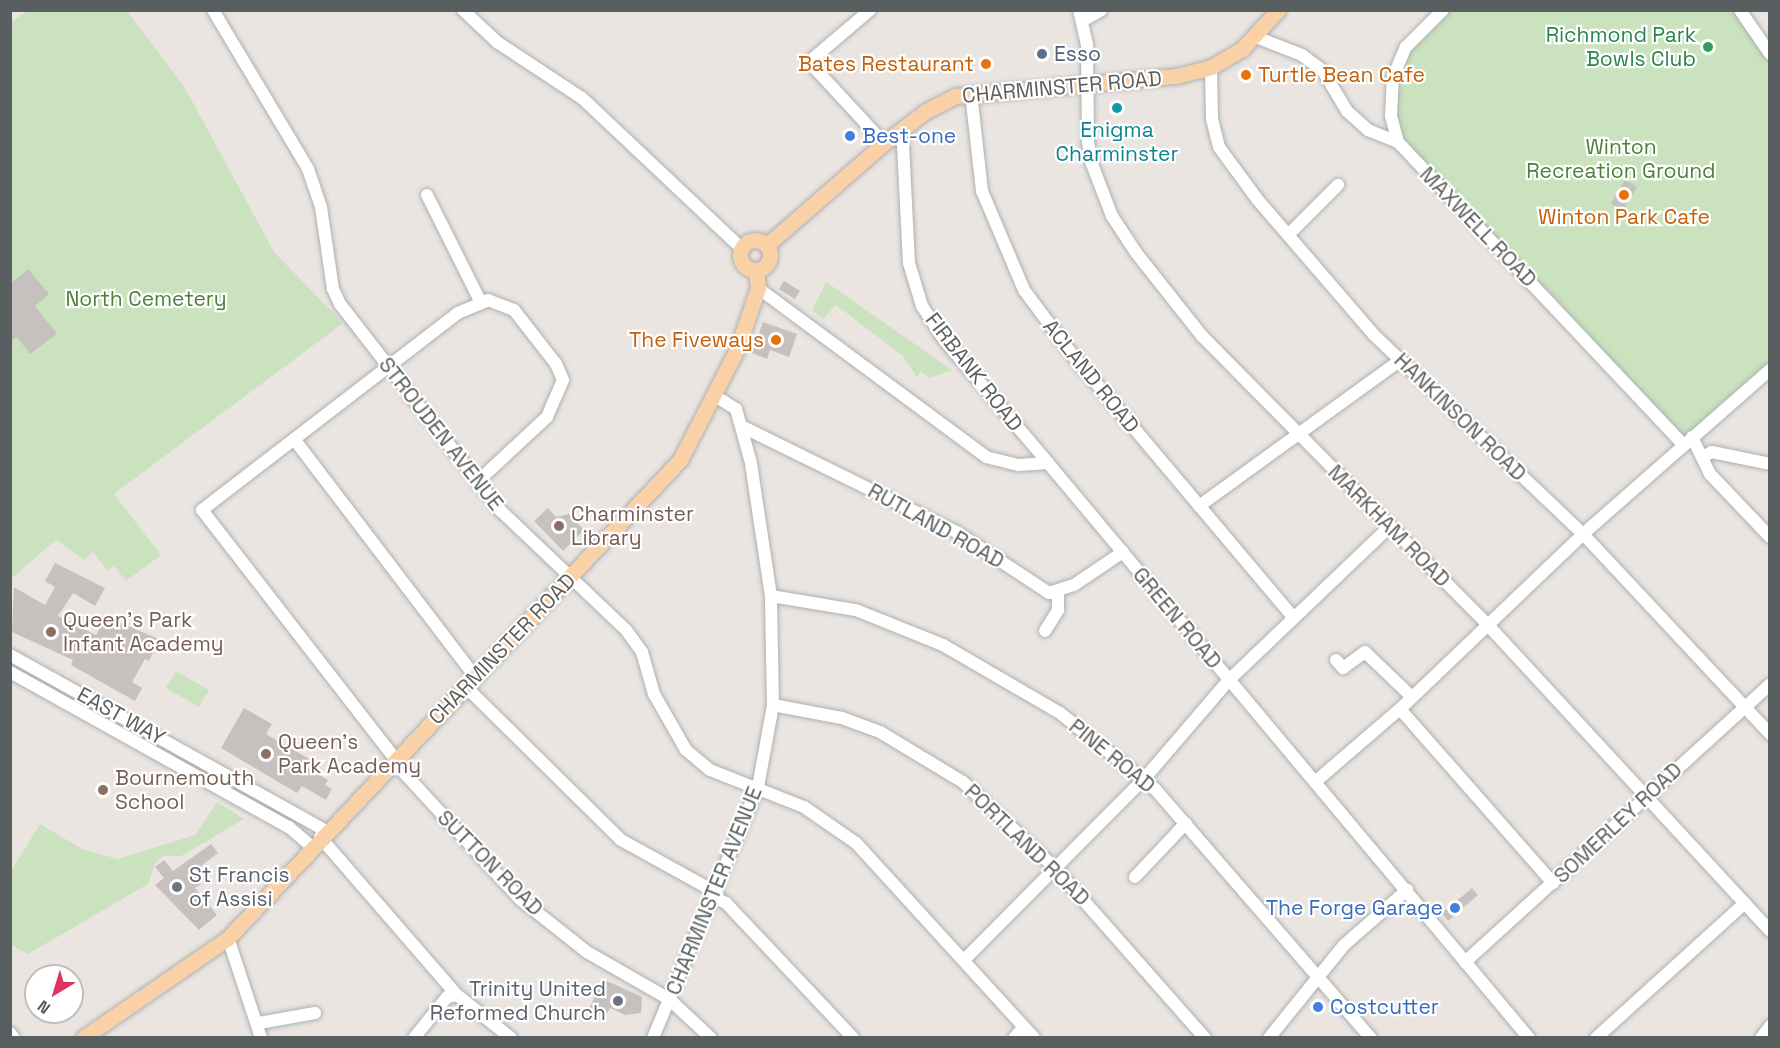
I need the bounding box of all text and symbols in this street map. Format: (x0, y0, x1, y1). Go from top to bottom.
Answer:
place label: Richmond Park Bowls Club (1546, 22, 1696, 72)
marker: Richmond Park Bowls Club (1701, 40, 1715, 54)
place label: Esso (1054, 41, 1101, 67)
marker: Esso (1035, 47, 1049, 61)
place label: Bates Restaurant (798, 51, 974, 77)
marker: Bates Restaurant (979, 57, 993, 71)
place label: Turtle Bean Cafe (1258, 62, 1425, 88)
street label: CHARMINSTER ROAD (961, 66, 1163, 108)
marker: Turtle Bean Cafe (1239, 68, 1253, 82)
marker: Enigma Charminster (1110, 101, 1124, 115)
place label: Enigma Charminster (1056, 117, 1178, 167)
place label: Best-one (862, 123, 956, 149)
marker: Best-one (843, 129, 857, 143)
park label: Winton Recreation Ground (1526, 134, 1716, 184)
street label: MAXWELL ROAD (1414, 162, 1542, 292)
marker: Winton Park Cafe (1617, 188, 1631, 202)
place label: Winton Park Cafe (1538, 204, 1710, 230)
park label: North Cemetery (65, 286, 227, 312)
street label: FIRBANK ROAD (920, 308, 1028, 436)
street label: ACLAND ROAD (1038, 314, 1144, 438)
place label: The Fiveways (629, 327, 764, 353)
marker: The Fiveways (769, 333, 783, 347)
street label: HANKINSON ROAD (1389, 348, 1531, 486)
street label: STROUDEN AVENUE (373, 352, 509, 516)
street label: MARKHAM ROAD (1323, 460, 1455, 592)
street label: RUTLAND ROAD (864, 478, 1008, 574)
place label: Charminster Library (571, 501, 694, 551)
marker: Charminster Library (552, 519, 566, 533)
street label: GREEN ROAD (1127, 562, 1227, 674)
street label: CHARMINSTER ROAD (423, 568, 581, 730)
place label: Queen's Park Infant Academy (63, 607, 224, 657)
marker: Queen's Park Infant Academy (44, 625, 58, 639)
street label: EAST WAY (72, 681, 170, 751)
street label: PINE ROAD (1064, 714, 1160, 798)
place label: Queen's Park Academy (278, 729, 421, 779)
marker: Queen's Park Academy (259, 747, 273, 761)
street label: SOMERLEY ROAD (1549, 757, 1687, 889)
place label: Bournemouth School (115, 765, 254, 815)
street label: PORTLAND ROAD (959, 779, 1095, 911)
marker: Bournemouth School (96, 783, 110, 797)
street label: CHARMINSTER AVENUE (661, 783, 767, 999)
street label: SUTTON ROAD (432, 805, 548, 921)
place label: St Francis of Assisi (189, 862, 290, 912)
marker: St Francis of Assisi (170, 880, 184, 894)
place label: The Forge Garage (1266, 895, 1443, 921)
marker: The Forge Garage (1448, 901, 1462, 915)
north arrow (24, 964, 84, 1024)
place label: Trinity United Reformed Church (430, 976, 606, 1026)
marker: Trinity United Reformed Church (611, 994, 625, 1008)
place label: Costcutter (1330, 994, 1439, 1020)
text: N (33, 995, 55, 1019)
marker: Costcutter (1311, 1000, 1325, 1014)

